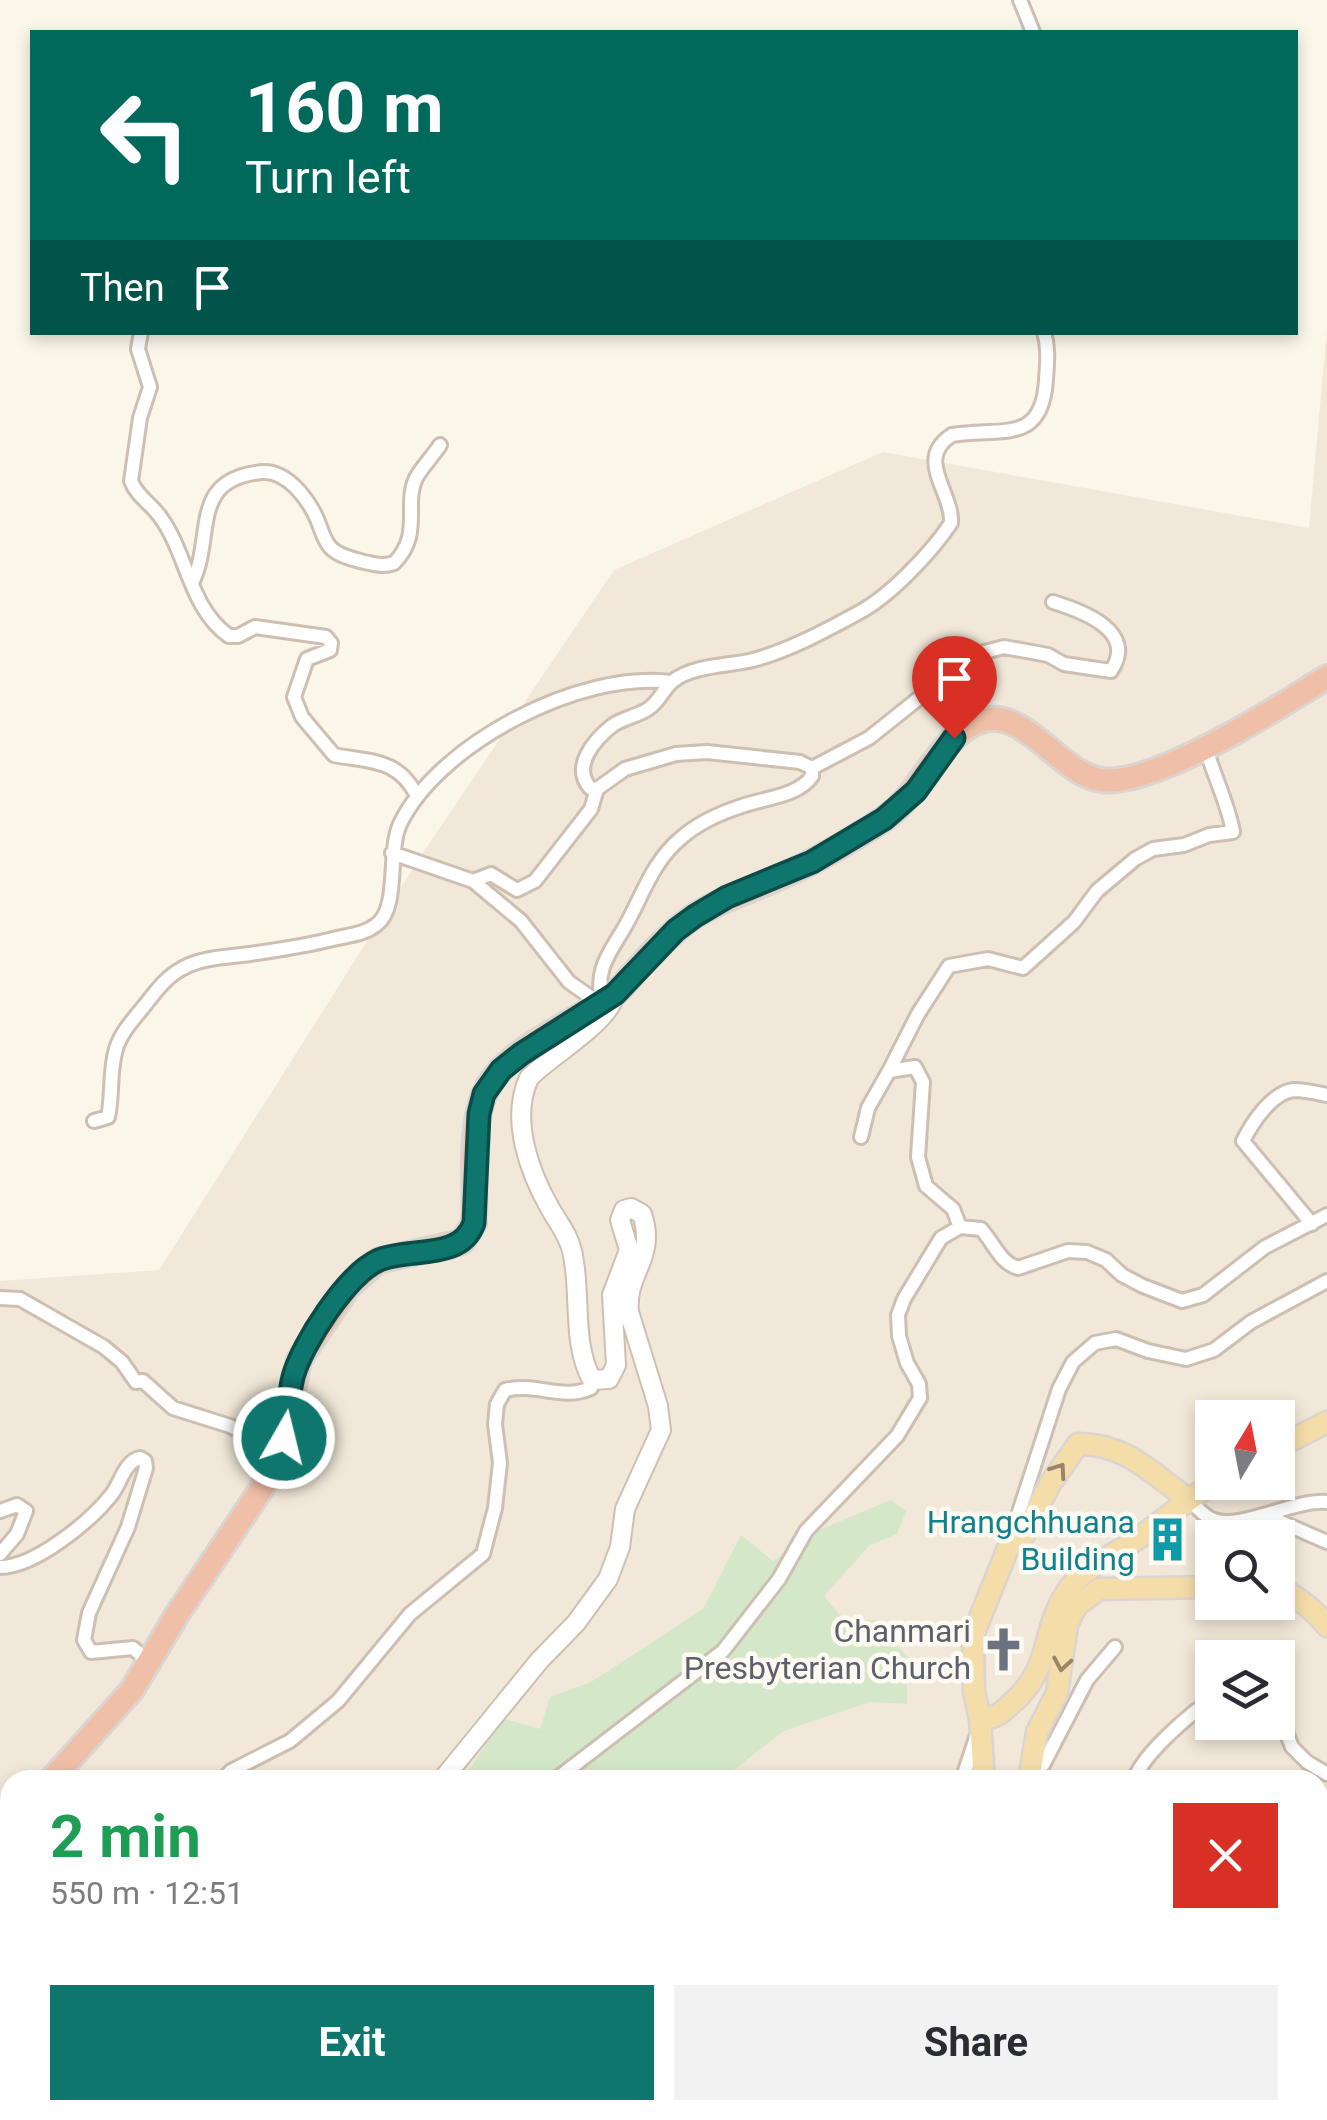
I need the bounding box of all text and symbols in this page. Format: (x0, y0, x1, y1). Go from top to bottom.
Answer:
text: 160 m (245, 67, 444, 149)
icon: left (80, 70, 210, 200)
text: Turn left (245, 151, 411, 204)
icon: arrive (185, 260, 240, 315)
text: Then (80, 266, 165, 310)
pin (912, 636, 997, 739)
icon: arrive (927, 651, 982, 706)
position arrow (232, 1386, 336, 1490)
north arrow (1195, 1400, 1295, 1500)
map controls (1195, 1400, 1295, 1740)
one-way arrow (1047, 1463, 1065, 1482)
place label: Hrangchhuana Building (927, 1503, 1135, 1578)
building icon: Hrangchhuana Building (1144, 1516, 1192, 1564)
button: search (1195, 1520, 1295, 1620)
place label: Chanmari Presbyterian Church (684, 1612, 971, 1687)
church icon: Chanmari Presbyterian Church (980, 1625, 1028, 1673)
button: layers (1195, 1640, 1295, 1740)
one-way arrow (1053, 1655, 1074, 1672)
text: 2 min (50, 1801, 201, 1872)
button: close (1173, 1803, 1278, 1908)
text: 550 m · 12:51 (50, 1874, 244, 1912)
button: Exit (50, 1985, 654, 2100)
button: Share (674, 1985, 1278, 2100)

